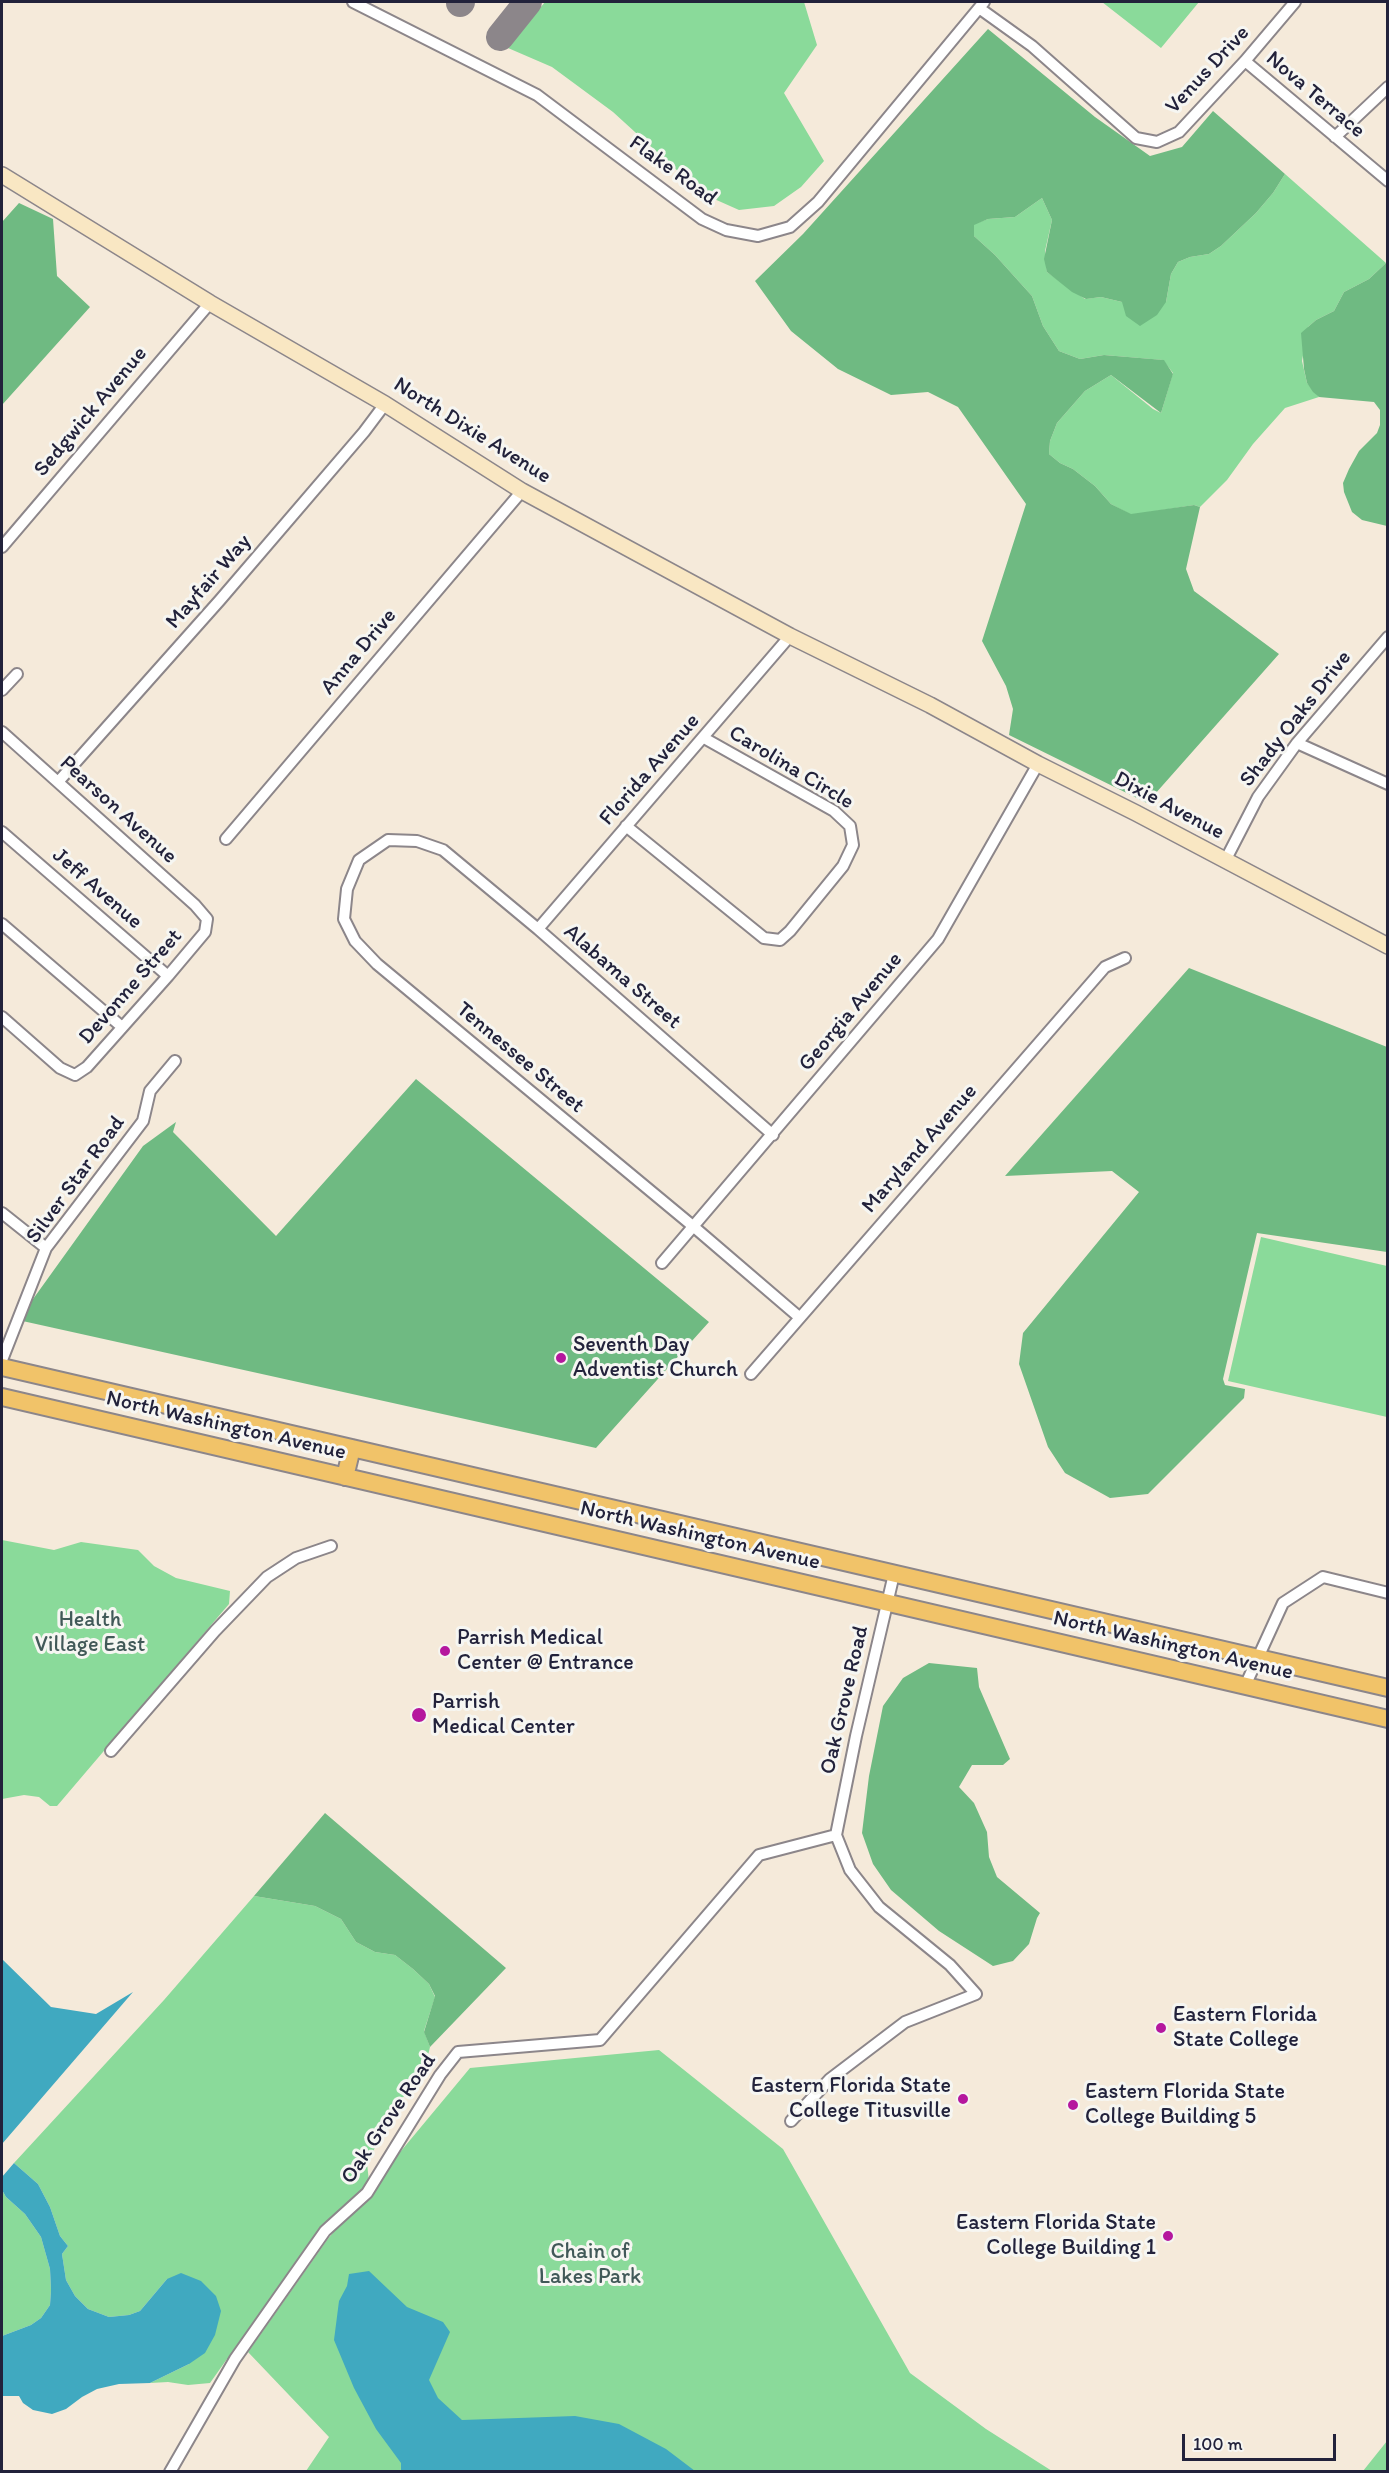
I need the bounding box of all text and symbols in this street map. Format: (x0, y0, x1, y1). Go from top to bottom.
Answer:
street label: Venus Drive (1160, 20, 1256, 120)
street label: Nova Terrace (1260, 46, 1370, 144)
street label: Flake Road (624, 130, 722, 212)
street label: Sedgwick Avenue (29, 341, 153, 483)
street label: North Dixie Avenue (388, 372, 556, 490)
street label: Mayfair Way (161, 529, 257, 635)
street label: Anna Drive (315, 604, 403, 700)
street label: Shady Oaks Drive (1235, 646, 1357, 792)
street label: Florida Avenue (594, 709, 706, 831)
street label: Carolina Circle (724, 720, 858, 816)
street label: Pearson Avenue (54, 750, 182, 870)
street label: Dixie Avenue (1109, 766, 1229, 846)
street label: Jeff Avenue (46, 843, 148, 935)
street label: Alabama Street (558, 919, 686, 1035)
street label: Devonne Street (74, 924, 188, 1050)
street label: Georgia Avenue (793, 947, 909, 1077)
street label: Tennessee Street (451, 997, 589, 1119)
street label: Maryland Avenue (857, 1079, 983, 1219)
street label: Silver Star Road (21, 1111, 131, 1249)
place label: Seventh Day Adventist Church (573, 1332, 738, 1384)
marker: Seventh Day Adventist Church (554, 1351, 568, 1365)
street label: North Washington Avenue (104, 1386, 348, 1466)
street label: North Washington Avenue (578, 1496, 822, 1576)
street label: North Washington Avenue (1051, 1606, 1295, 1686)
park label: Health Village East (35, 1607, 145, 1658)
street label: Oak Grove Road (815, 1623, 875, 1777)
place label: Parrish Medical Center @ Entrance (457, 1625, 634, 1676)
marker: Parrish Medical Center @ Entrance (438, 1644, 452, 1658)
place label: Parrish Medical Center (432, 1689, 575, 1741)
marker: Parrish Medical Center (410, 1706, 428, 1724)
place label: Eastern Florida State College (1173, 2002, 1317, 2054)
marker: Eastern Florida State College (1154, 2021, 1168, 2035)
street label: Oak Grove Road (336, 2049, 442, 2189)
place label: Eastern Florida State College Titusville (751, 2073, 951, 2124)
place label: Eastern Florida State College Building 5 (1085, 2079, 1285, 2130)
marker: Eastern Florida State College Titusville (956, 2092, 970, 2106)
marker: Eastern Florida State College Building 5 (1066, 2098, 1080, 2112)
place label: Eastern Florida State College Building 1 (956, 2210, 1156, 2262)
marker: Eastern Florida State College Building 1 (1161, 2229, 1175, 2243)
park label: Chain of Lakes Park (539, 2239, 641, 2290)
scale bar (1185, 2422, 1340, 2460)
text: 100 m (1193, 2433, 1243, 2455)

